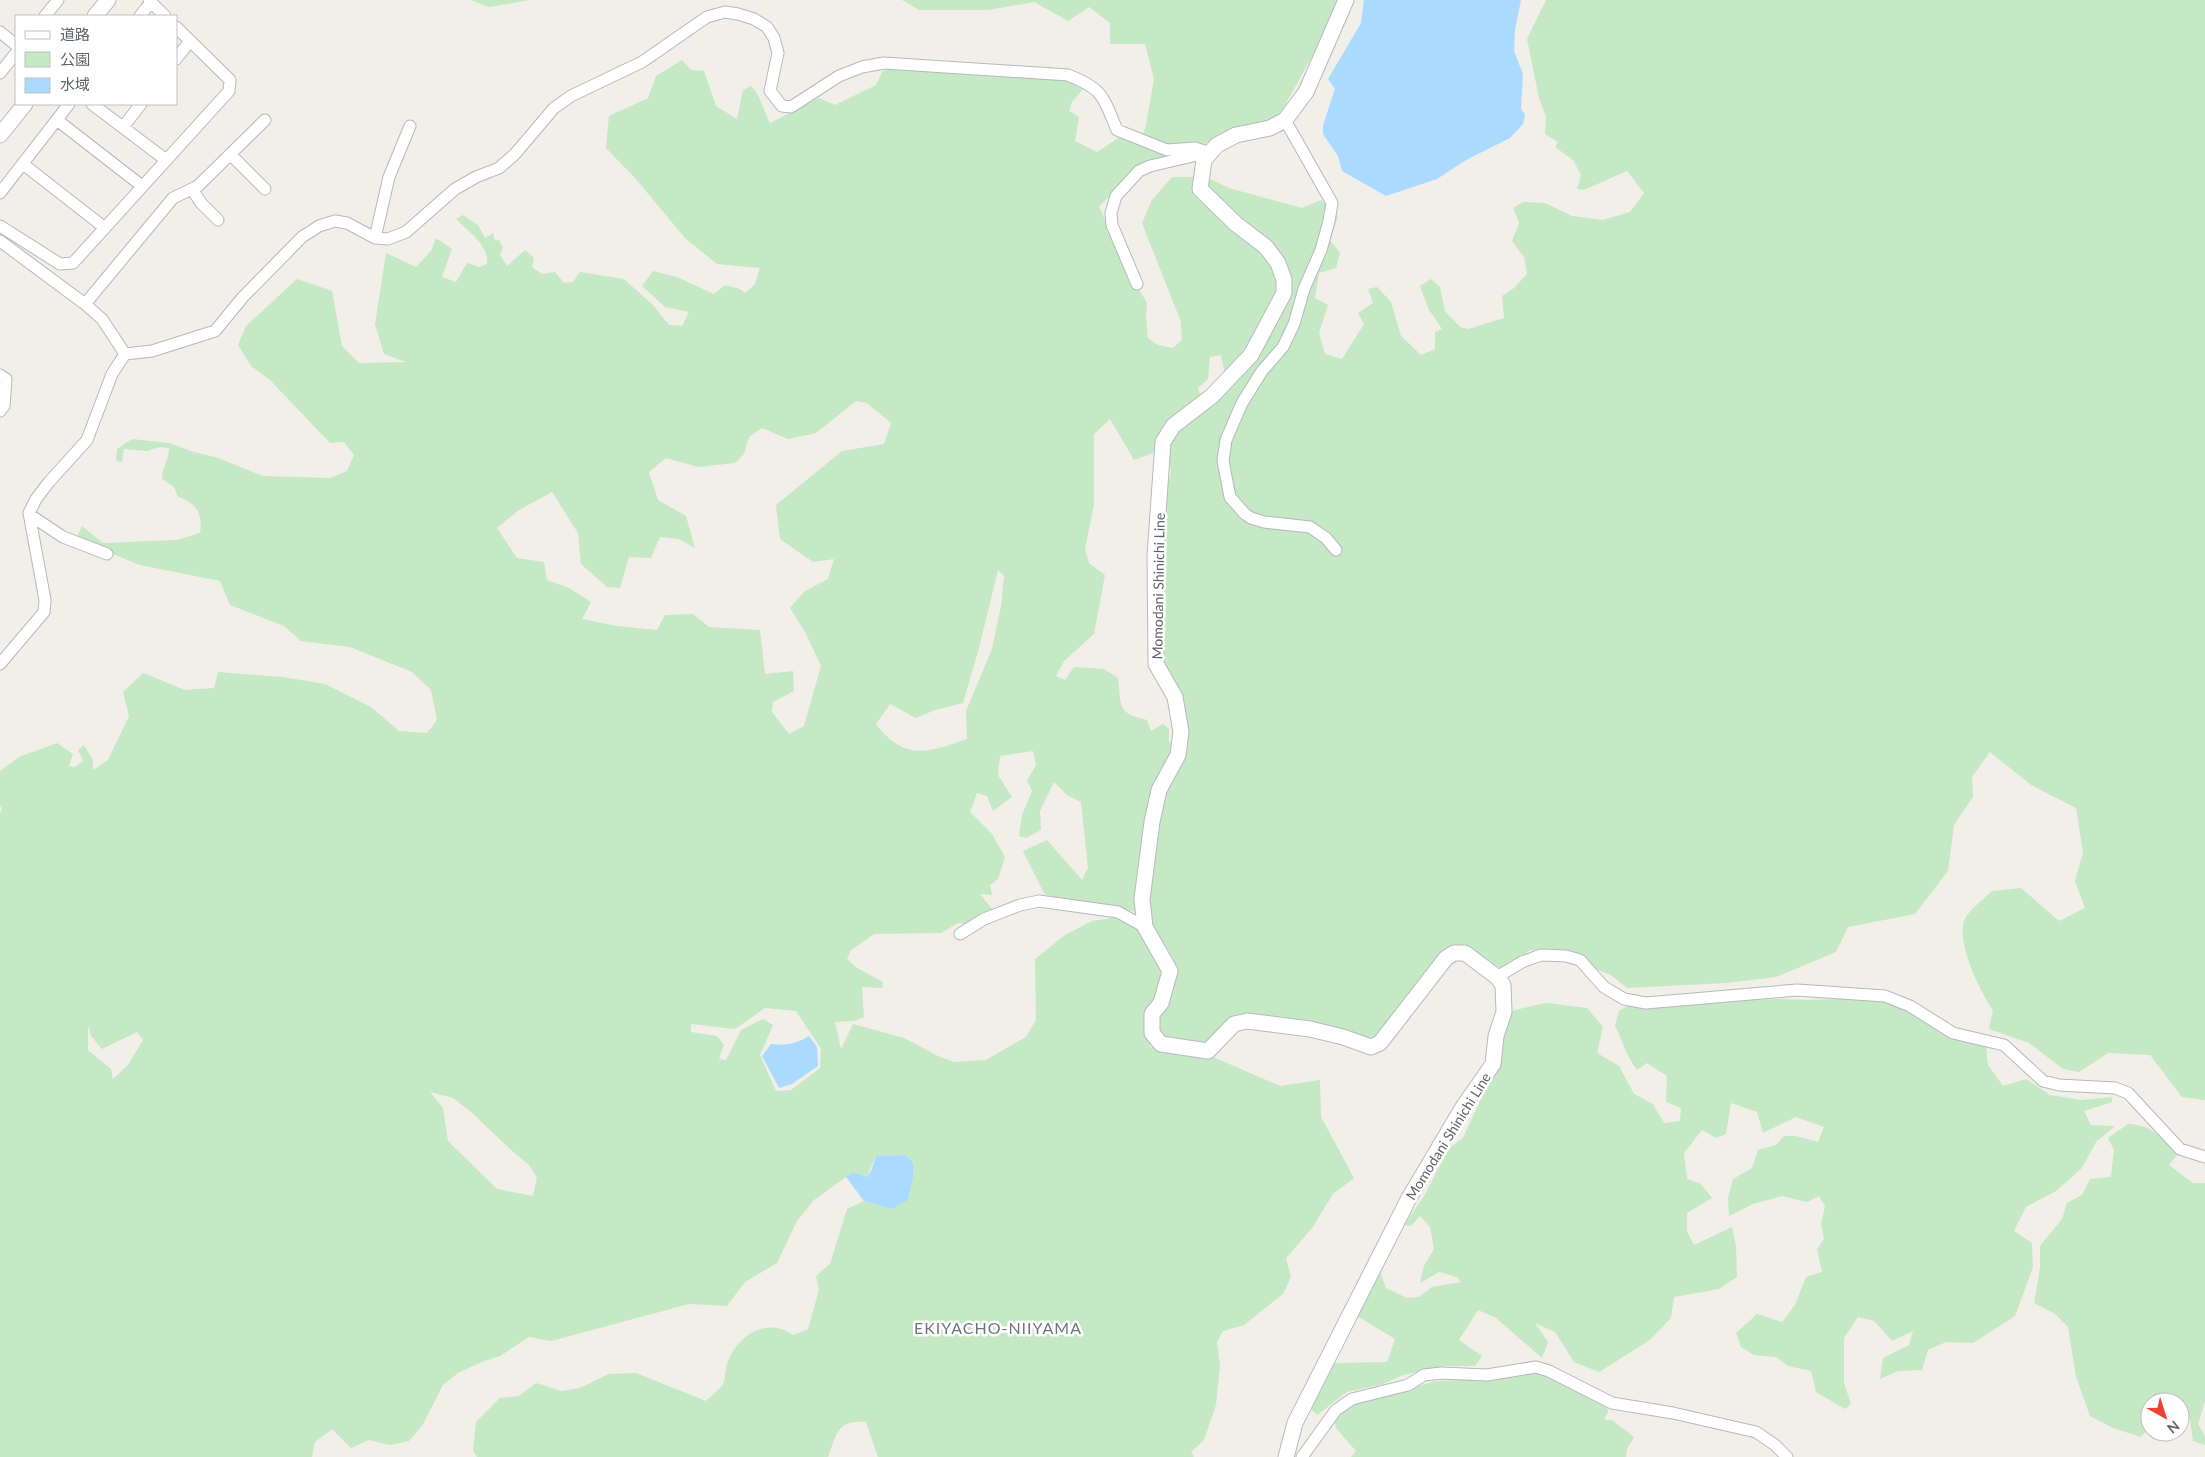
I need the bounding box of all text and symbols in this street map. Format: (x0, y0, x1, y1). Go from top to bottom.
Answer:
legend (15, 15, 178, 105)
text: 道路 (60, 25, 90, 43)
text: 公園 (60, 50, 90, 68)
text: 水域 (60, 75, 90, 93)
street label: Momodani Shinichi Line (1148, 512, 1168, 660)
street label: Momodani Shinichi Line (1402, 1069, 1494, 1203)
district label: EKIYACHO-NIIYAMA (914, 1318, 1082, 1337)
north arrow (2140, 1392, 2190, 1442)
text: N (2164, 1417, 2183, 1437)

